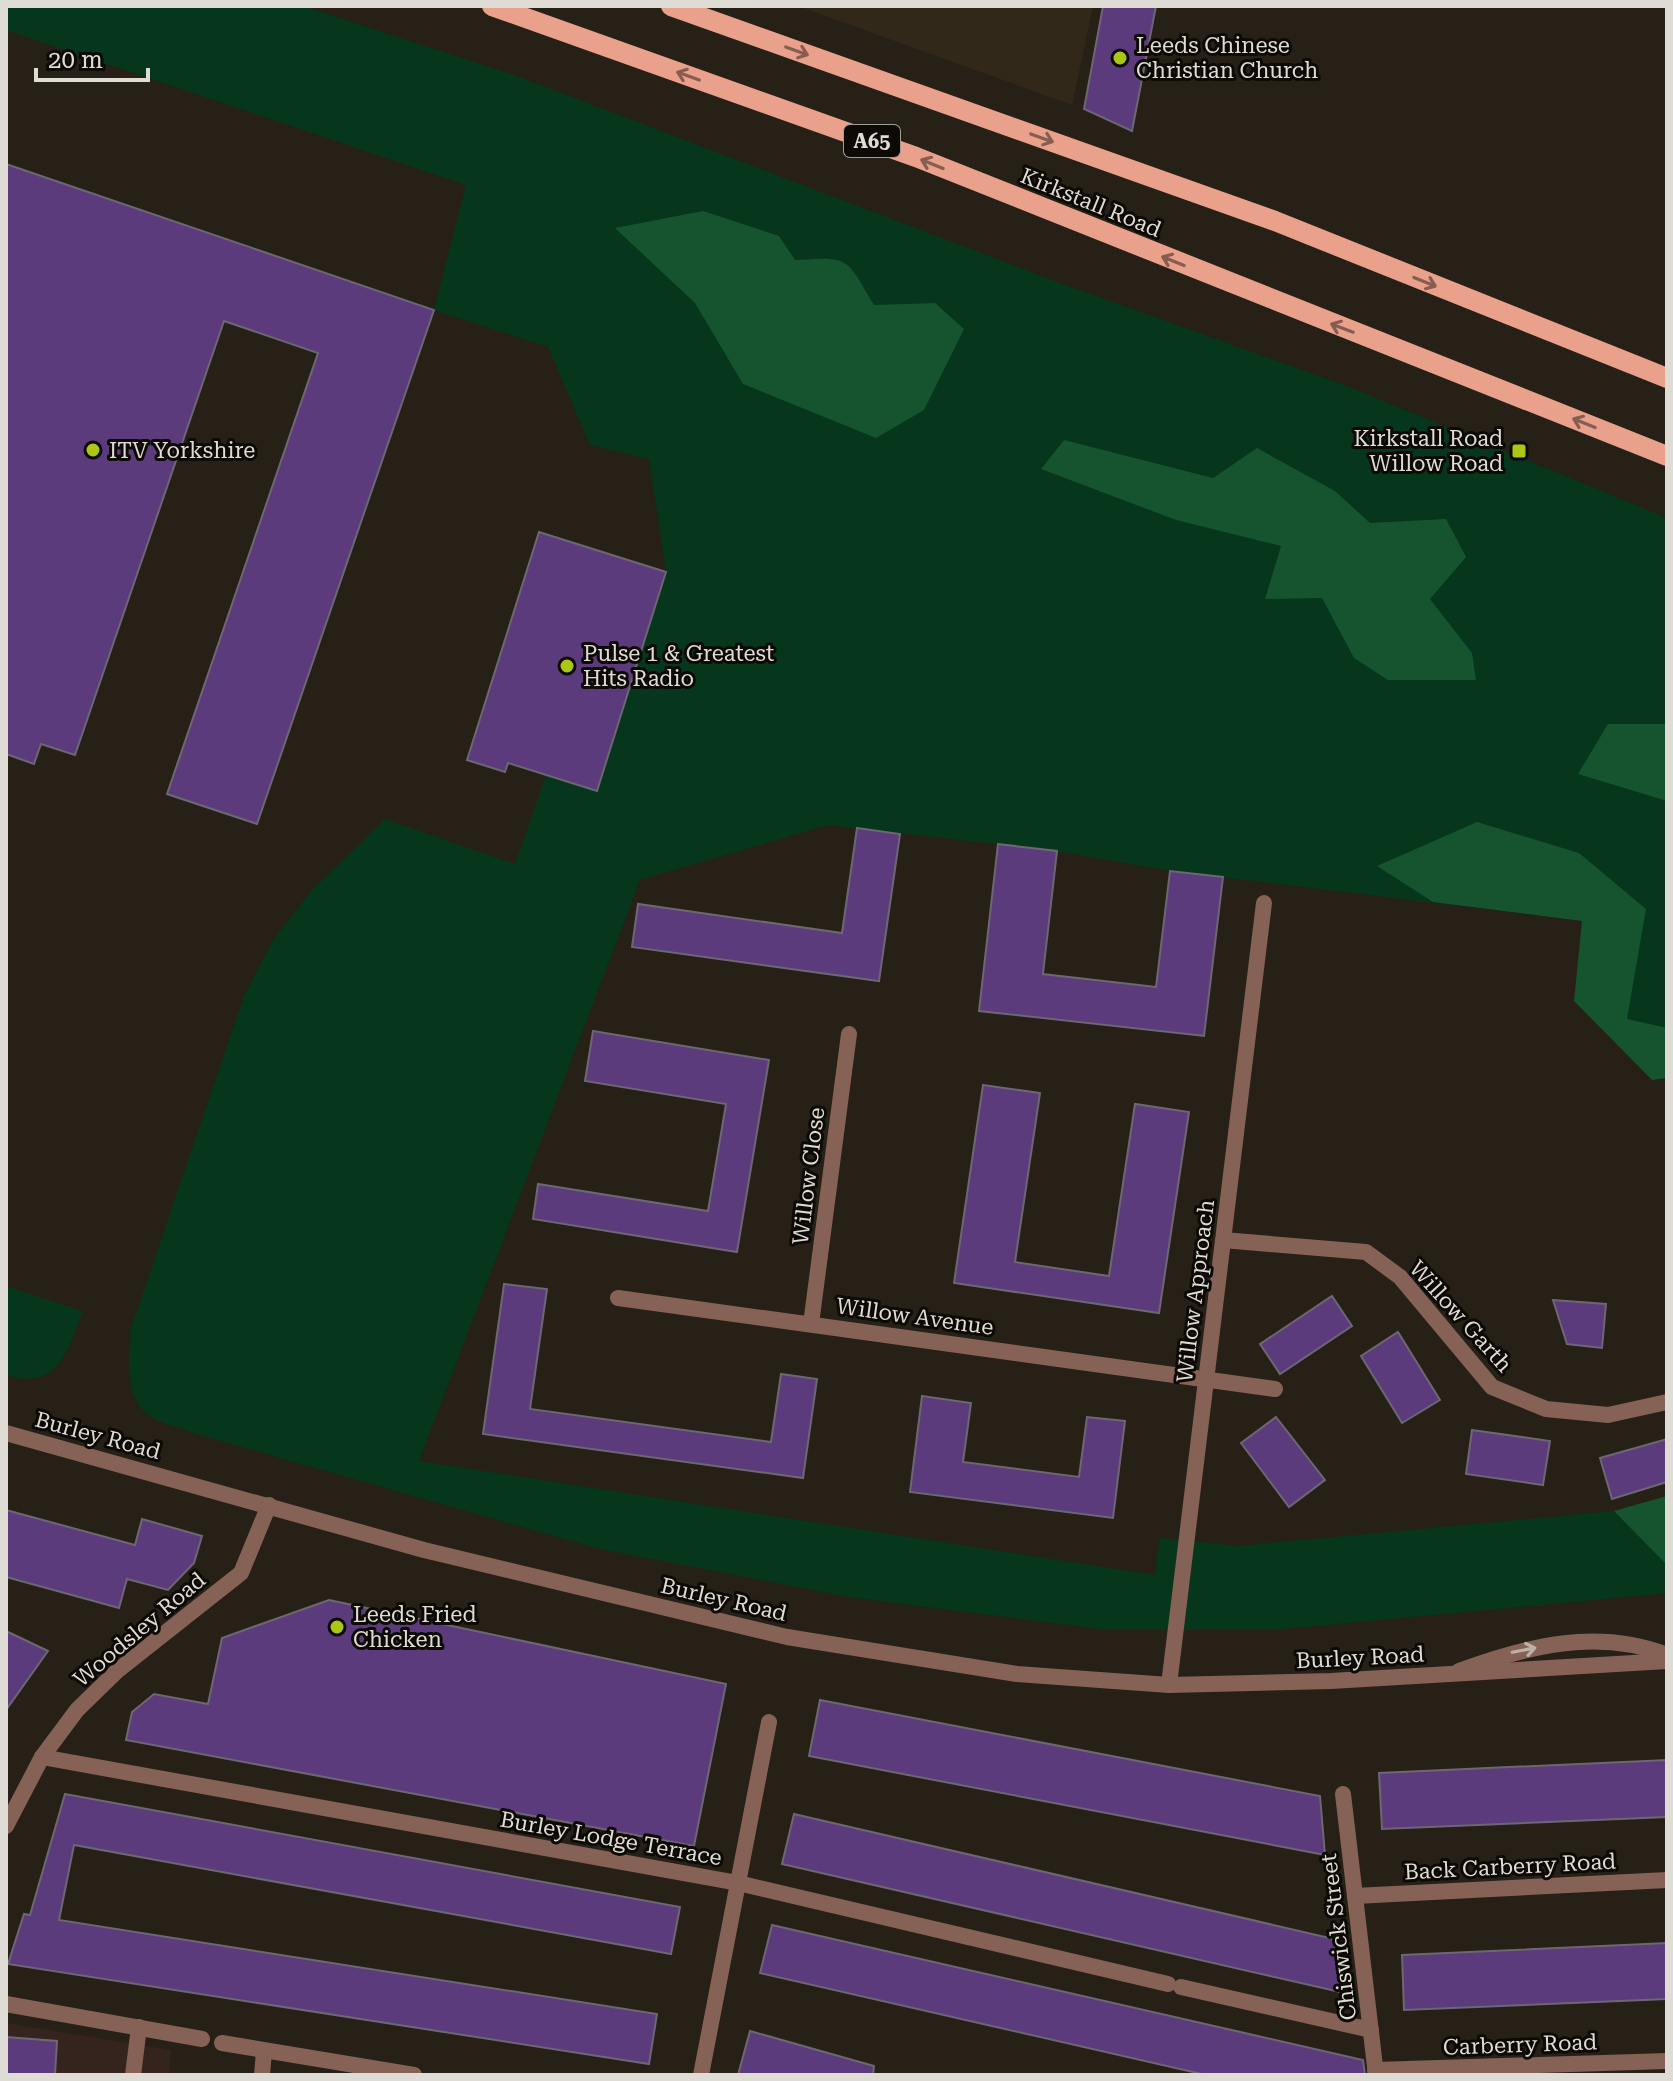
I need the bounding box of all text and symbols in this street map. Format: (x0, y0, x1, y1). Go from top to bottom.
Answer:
scale bar (36, 32, 148, 82)
place label: Leeds Chinese Christian Church (1136, 33, 1318, 83)
one-way arrow (785, 45, 809, 59)
text: 20 m (48, 46, 103, 74)
marker: Leeds Chinese Christian Church (1111, 49, 1129, 67)
one-way arrow (676, 67, 701, 82)
road number: A65 (844, 125, 900, 157)
one-way arrow (1029, 132, 1054, 147)
one-way arrow (920, 156, 945, 170)
street label: Kirkstall Road (1017, 163, 1165, 242)
one-way arrow (1161, 253, 1186, 268)
one-way arrow (1412, 276, 1437, 290)
one-way arrow (1330, 320, 1355, 334)
one-way arrow (1572, 415, 1597, 429)
place label: Kirkstall Road Willow Road (1354, 426, 1503, 476)
place label: ITV Yorkshire (109, 438, 255, 463)
marker: ITV Yorkshire (84, 441, 102, 459)
marker: Kirkstall Road Willow Road (1510, 442, 1528, 460)
place label: Pulse 1 & Greatest Hits Radio (583, 641, 774, 691)
marker: Pulse 1 & Greatest Hits Radio (558, 657, 576, 675)
street label: Willow Close (788, 1106, 829, 1246)
street label: Willow Approach (1172, 1198, 1219, 1384)
street label: Willow Garth (1404, 1256, 1517, 1377)
street label: Willow Avenue (835, 1293, 995, 1340)
street label: Burley Road (33, 1407, 163, 1464)
street label: Woodsley Road (68, 1567, 210, 1692)
street label: Burley Road (658, 1573, 789, 1626)
place label: Leeds Fried Chicken (353, 1602, 477, 1652)
marker: Leeds Fried Chicken (328, 1618, 346, 1636)
one-way arrow (1511, 1641, 1537, 1656)
street label: Burley Road (1295, 1642, 1425, 1673)
street label: Burley Lodge Terrace (498, 1807, 724, 1870)
street label: Back Carberry Road (1403, 1848, 1617, 1885)
street label: Chiswick Street (1316, 1852, 1361, 2022)
street label: Carberry Road (1443, 2029, 1597, 2060)

